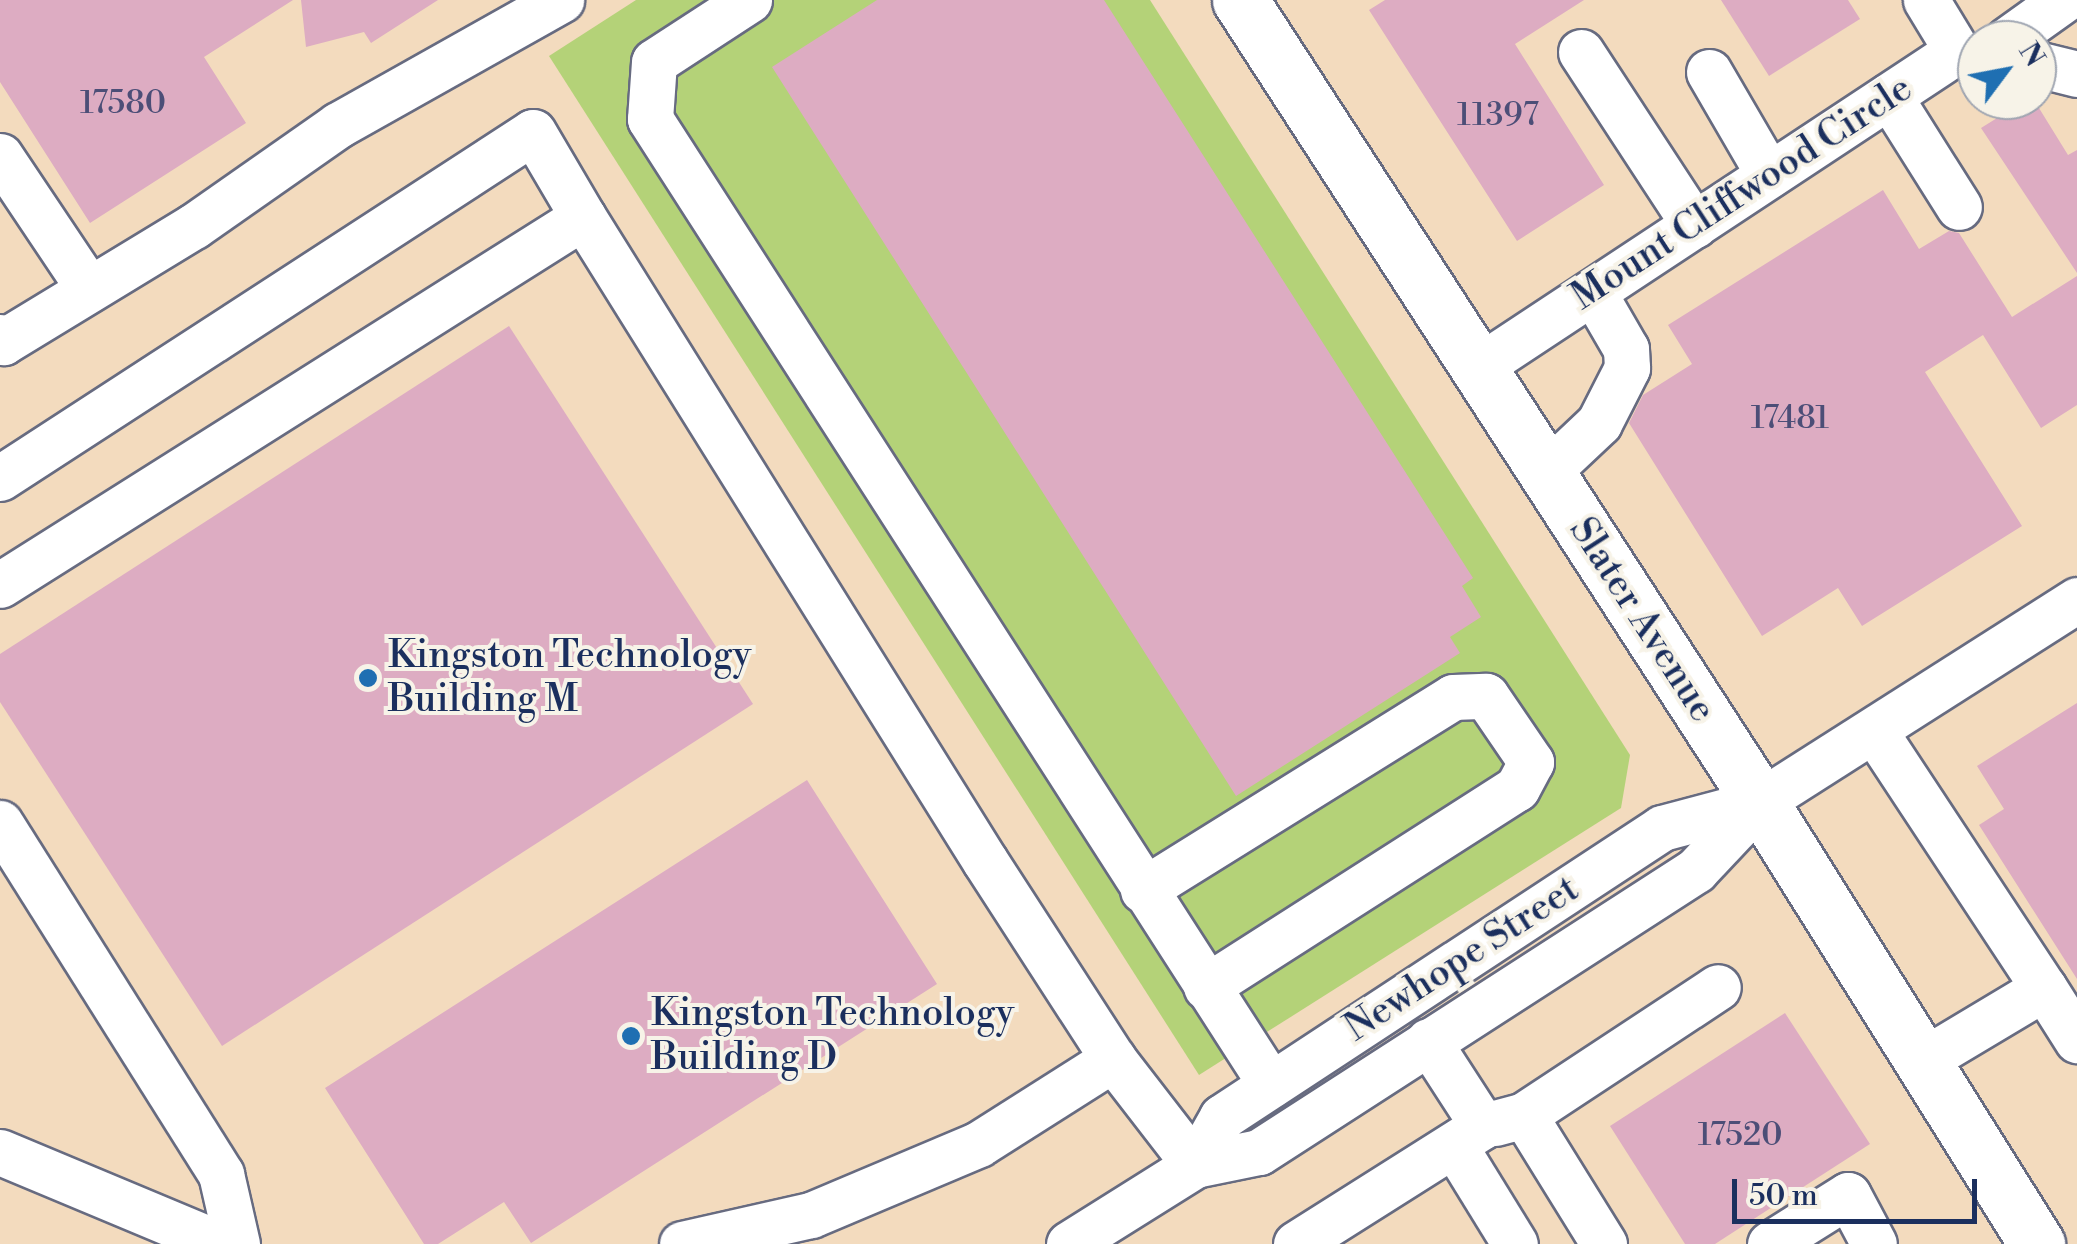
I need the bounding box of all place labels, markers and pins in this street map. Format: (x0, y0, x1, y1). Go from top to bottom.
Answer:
place label: Kingston Technology Building M (388, 633, 751, 722)
marker: Kingston Technology Building M (357, 667, 379, 689)
place label: Kingston Technology Building D (651, 991, 1014, 1080)
marker: Kingston Technology Building D (620, 1025, 642, 1047)

